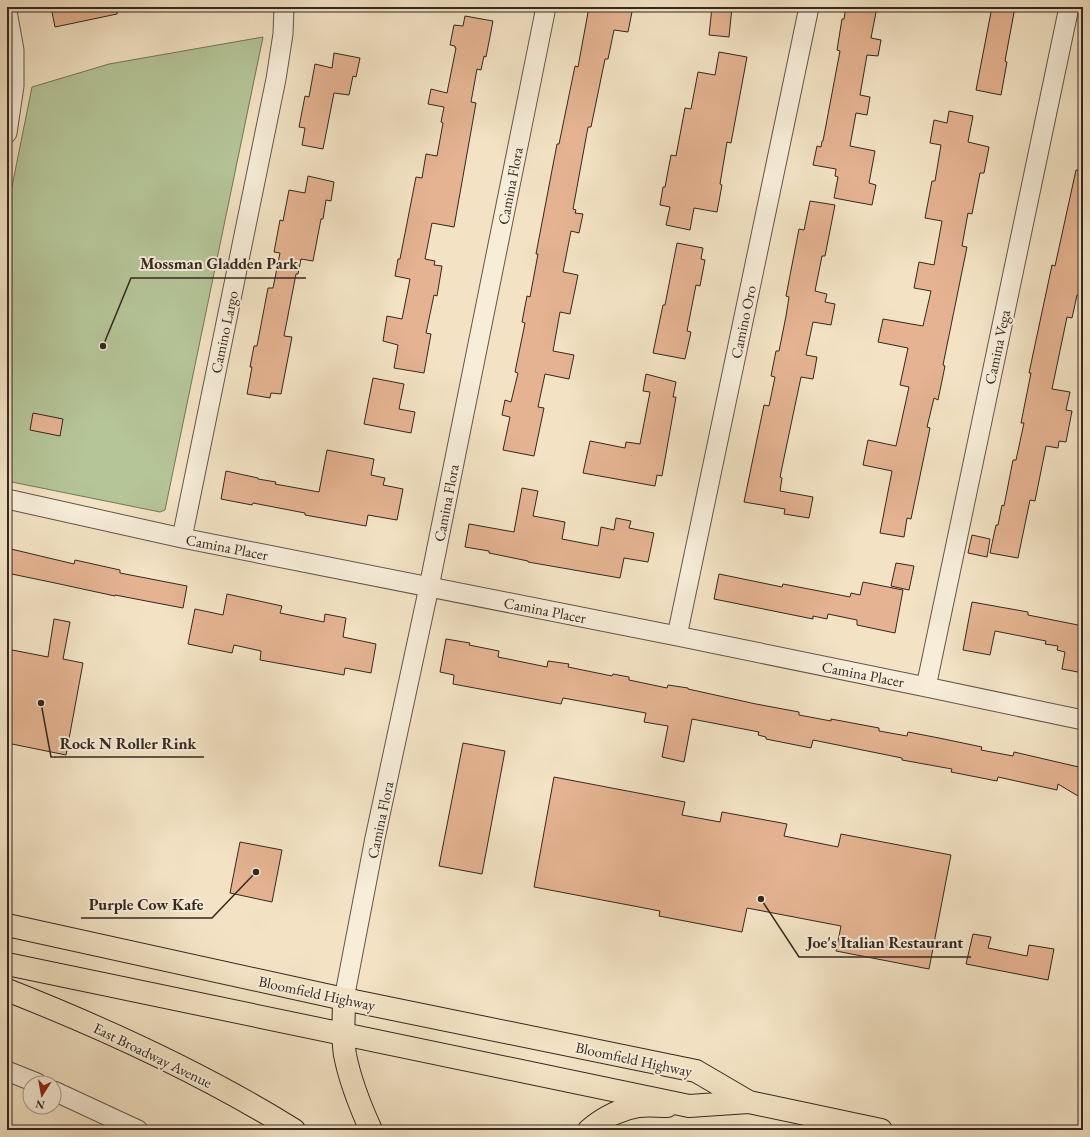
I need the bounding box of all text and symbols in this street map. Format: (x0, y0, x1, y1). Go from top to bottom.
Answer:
street label: Camina Flora (493, 146, 527, 226)
callout: Mossman Gladden Park (131, 250, 306, 278)
text: Mossman Gladden Park (140, 253, 298, 274)
street label: Camino Oro (726, 284, 760, 360)
street label: Camino Largo (206, 289, 242, 375)
street label: Camina Vega (980, 308, 1014, 386)
street label: Camina Flora (429, 463, 463, 543)
street label: Camina Placer (184, 530, 270, 564)
street label: Camina Placer (502, 593, 588, 627)
street label: Camina Placer (820, 657, 906, 691)
callout: Rock N Roller Rink (51, 729, 204, 757)
text: Rock N Roller Rink (60, 733, 197, 754)
street label: Camina Flora (363, 780, 397, 860)
callout: Purple Cow Kafe (81, 890, 212, 918)
text: Purple Cow Kafe (89, 894, 204, 915)
callout: Joe's Italian Restaurant (799, 929, 971, 957)
text: Joe's Italian Restaurant (805, 932, 963, 953)
street label: Bloomfield Highway (257, 971, 378, 1015)
street label: East Broadway Avenue (91, 1018, 216, 1092)
street label: Bloomfield Highway (574, 1037, 695, 1081)
north arrow (22, 1075, 62, 1115)
text: N (34, 1097, 46, 1113)

